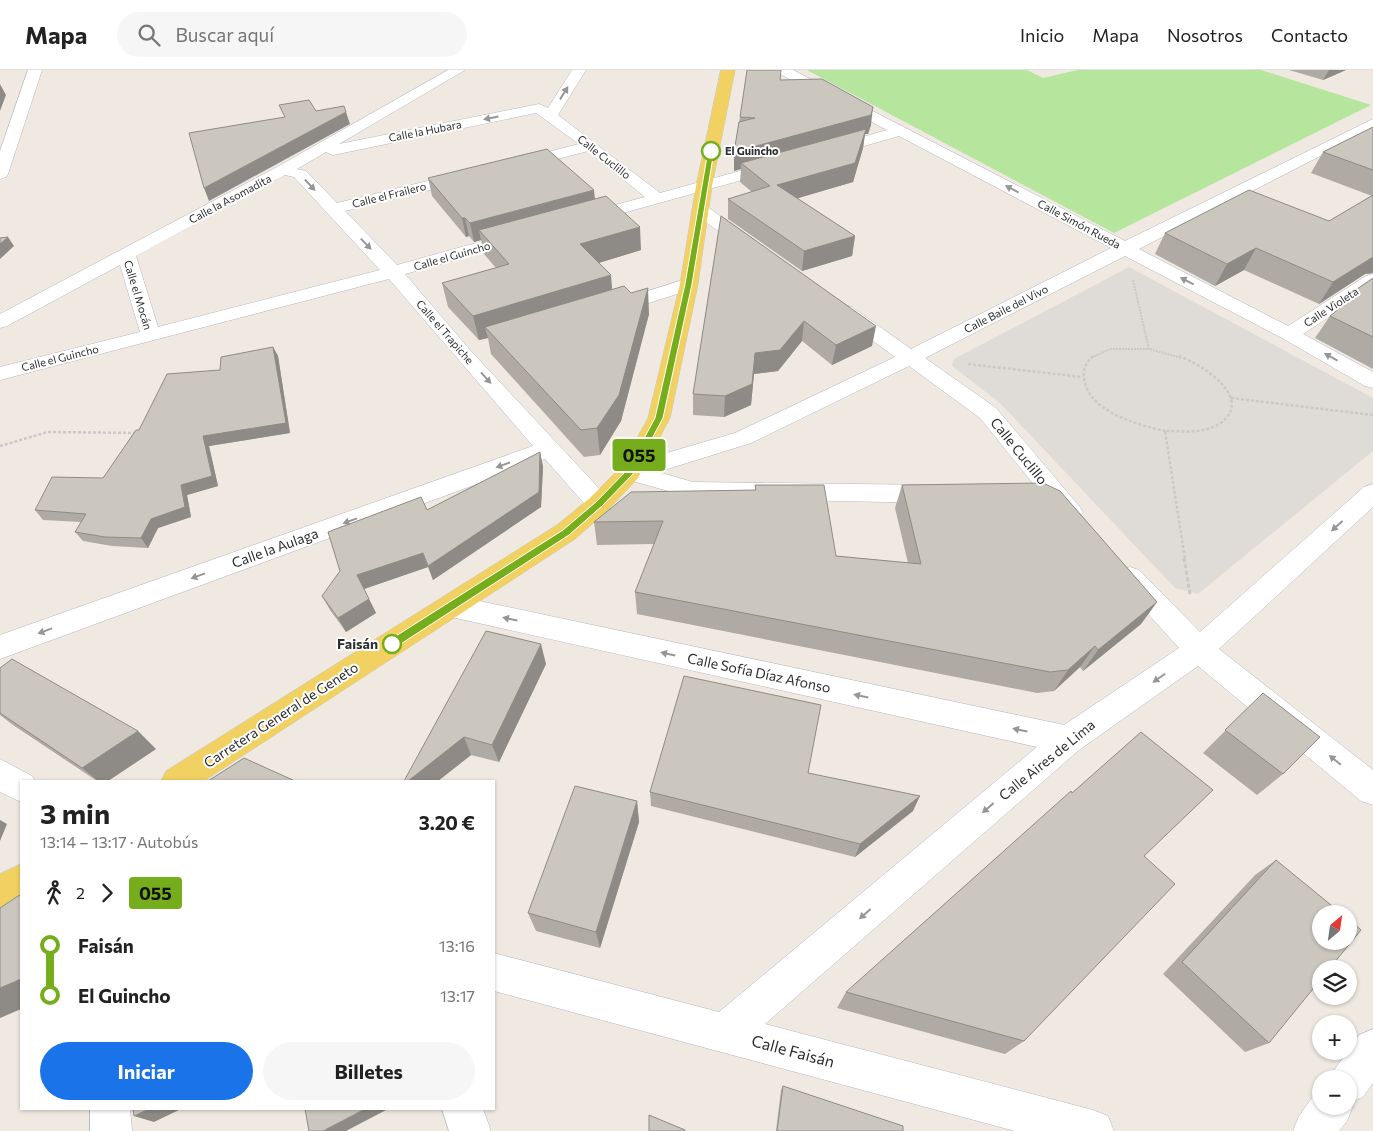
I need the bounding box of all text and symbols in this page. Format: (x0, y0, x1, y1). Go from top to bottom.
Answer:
search box (117, 12, 467, 57)
text: Mapa (25, 20, 87, 49)
icon: search (135, 21, 163, 49)
text: Buscar aquí (175, 23, 274, 46)
text: Inicio (1020, 24, 1064, 46)
text: Mapa (1092, 24, 1139, 46)
text: Nosotros (1167, 24, 1243, 46)
text: Contacto (1271, 24, 1348, 46)
one-way arrow (560, 86, 569, 100)
one-way arrow (482, 114, 498, 122)
street label: Calle la Hubara (387, 117, 463, 144)
street label: Calle Cuclillo (575, 132, 634, 182)
marker: El Guincho (701, 141, 721, 161)
place label: El Guincho (725, 144, 779, 157)
street label: Calle la Asomadita (186, 171, 273, 226)
one-way arrow (304, 178, 316, 190)
street label: Calle el Frailero (350, 179, 428, 210)
one-way arrow (1005, 185, 1020, 193)
street label: Calle Simón Rueda (1036, 196, 1123, 251)
one-way arrow (360, 238, 372, 250)
street label: Calle el Guincho (412, 238, 492, 273)
street label: Calle el Mocán (122, 259, 155, 331)
one-way arrow (1180, 277, 1194, 285)
street label: Calle Baile del Vivo (962, 282, 1050, 335)
street label: Calle Violeta (1301, 284, 1360, 329)
street label: Calle el Trapiche (414, 297, 477, 366)
street label: Calle el Guincho (20, 342, 100, 373)
one-way arrow (1324, 353, 1337, 362)
one-way arrow (480, 372, 492, 384)
street label: Calle Cuclillo (987, 414, 1052, 488)
line badge: 055 (610, 439, 668, 471)
text: 055 (623, 444, 655, 466)
one-way arrow (496, 462, 511, 469)
one-way arrow (343, 518, 358, 525)
one-way arrow (1331, 520, 1343, 532)
street label: Calle la Aulaga (229, 524, 320, 571)
one-way arrow (190, 573, 205, 580)
one-way arrow (502, 615, 517, 623)
one-way arrow (37, 627, 52, 635)
marker: Faisán (382, 634, 402, 654)
place label: Faisán (337, 635, 378, 652)
one-way arrow (660, 649, 676, 657)
street label: Calle Sofía Díaz Afonso (686, 649, 832, 696)
street label: Carretera General de Geneto (200, 658, 361, 771)
one-way arrow (1152, 673, 1165, 683)
one-way arrow (853, 691, 869, 699)
street label: Calle Aires de Lima (995, 716, 1098, 803)
one-way arrow (1013, 726, 1028, 734)
one-way arrow (1329, 754, 1342, 765)
text: 3 min (40, 796, 110, 830)
one-way arrow (982, 803, 995, 814)
text: 3.20 € (419, 811, 475, 834)
text: 13:14 – 13:17 · Autobús (40, 832, 198, 851)
icon: walk (40, 879, 68, 907)
icon: forward (93, 879, 121, 907)
text: 055 (139, 882, 172, 904)
text: 2 (76, 883, 85, 902)
north arrow (1312, 905, 1358, 950)
map controls (1312, 905, 1357, 1115)
one-way arrow (859, 908, 871, 920)
text: Faisán (78, 934, 134, 957)
text: 13:16 (439, 936, 475, 955)
button: layers (1312, 960, 1357, 1005)
text: El Guincho (78, 984, 171, 1007)
text: 13:17 (440, 986, 475, 1005)
button: + (1312, 1015, 1357, 1060)
street label: Calle Faisán (750, 1030, 837, 1071)
button: Iniciar (40, 1042, 253, 1100)
button: Billetes (263, 1042, 475, 1100)
button: − (1312, 1070, 1357, 1115)

